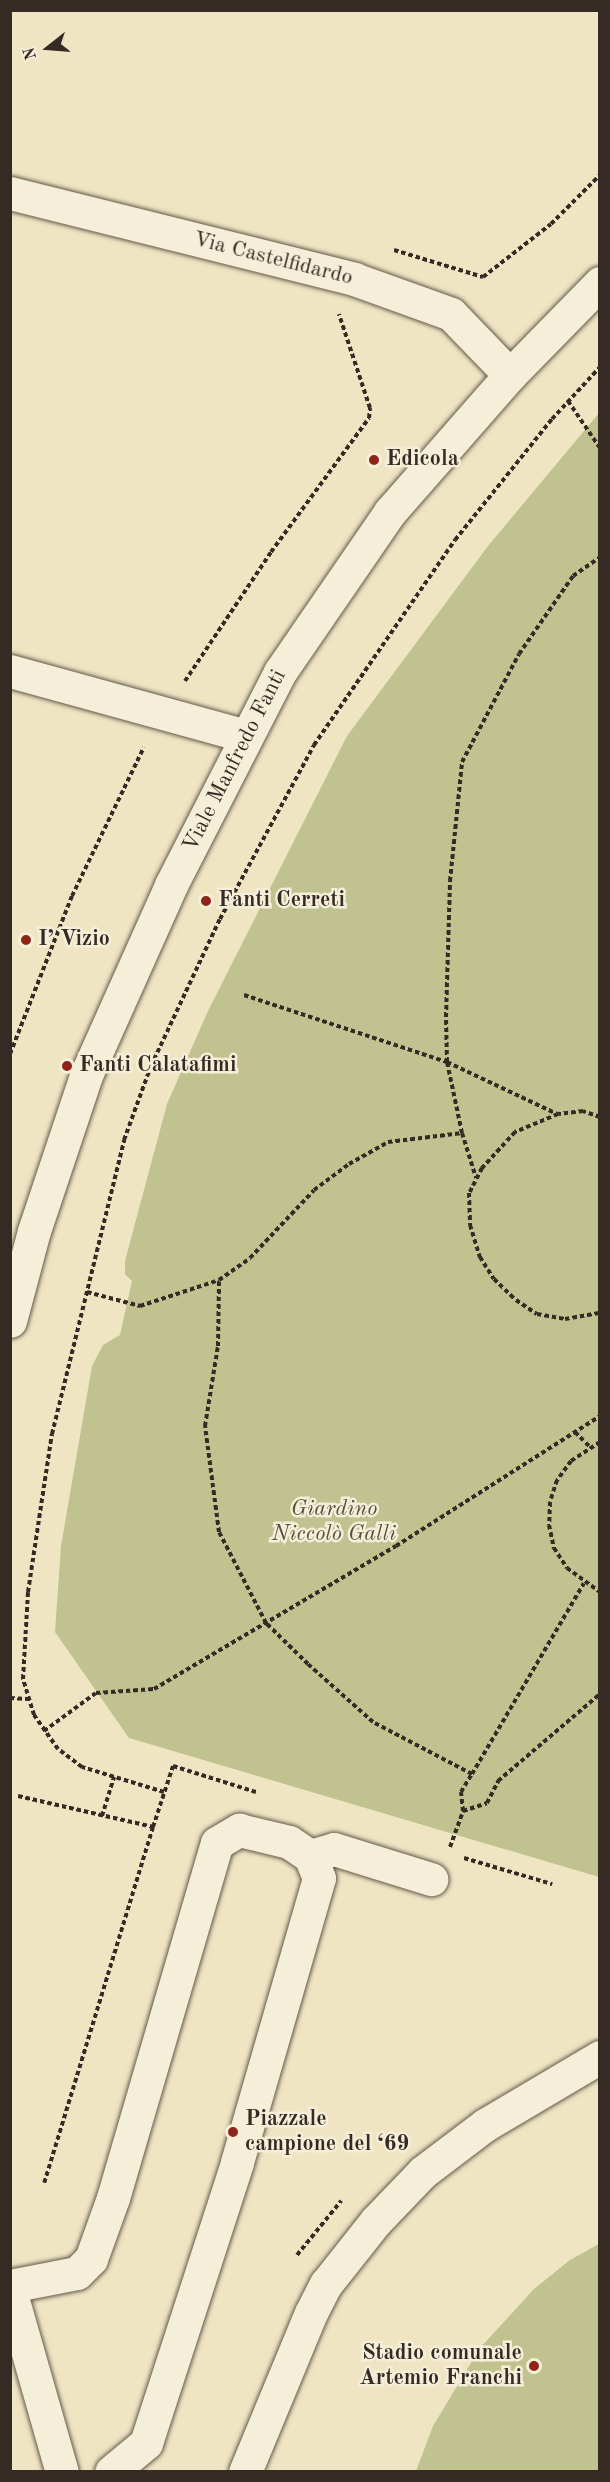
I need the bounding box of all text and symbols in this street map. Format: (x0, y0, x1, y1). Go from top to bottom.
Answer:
north arrow (18, 18, 78, 78)
text: N (21, 45, 40, 61)
street label: Via Castelfidardo (191, 226, 355, 292)
place label: Edicola (386, 447, 459, 473)
marker: Edicola (367, 453, 381, 467)
street label: Viale Manfredo Fanti (178, 665, 292, 857)
place label: Fanti Cerreti (218, 888, 345, 914)
marker: Fanti Cerreti (199, 894, 213, 908)
place label: I’ Vizio (38, 927, 110, 953)
marker: I’ Vizio (19, 933, 33, 947)
place label: Fanti Calatafimi (79, 1053, 236, 1079)
marker: Fanti Calatafimi (60, 1059, 74, 1073)
park label: Giardino Niccolò Galli (272, 1496, 396, 1548)
place label: Piazzale campione del ‘69 (245, 2106, 409, 2158)
marker: Piazzale campione del ‘69 (226, 2125, 240, 2139)
place label: Stadio comunale Artemio Franchi (359, 2340, 522, 2392)
marker: Stadio comunale Artemio Franchi (527, 2359, 541, 2373)

